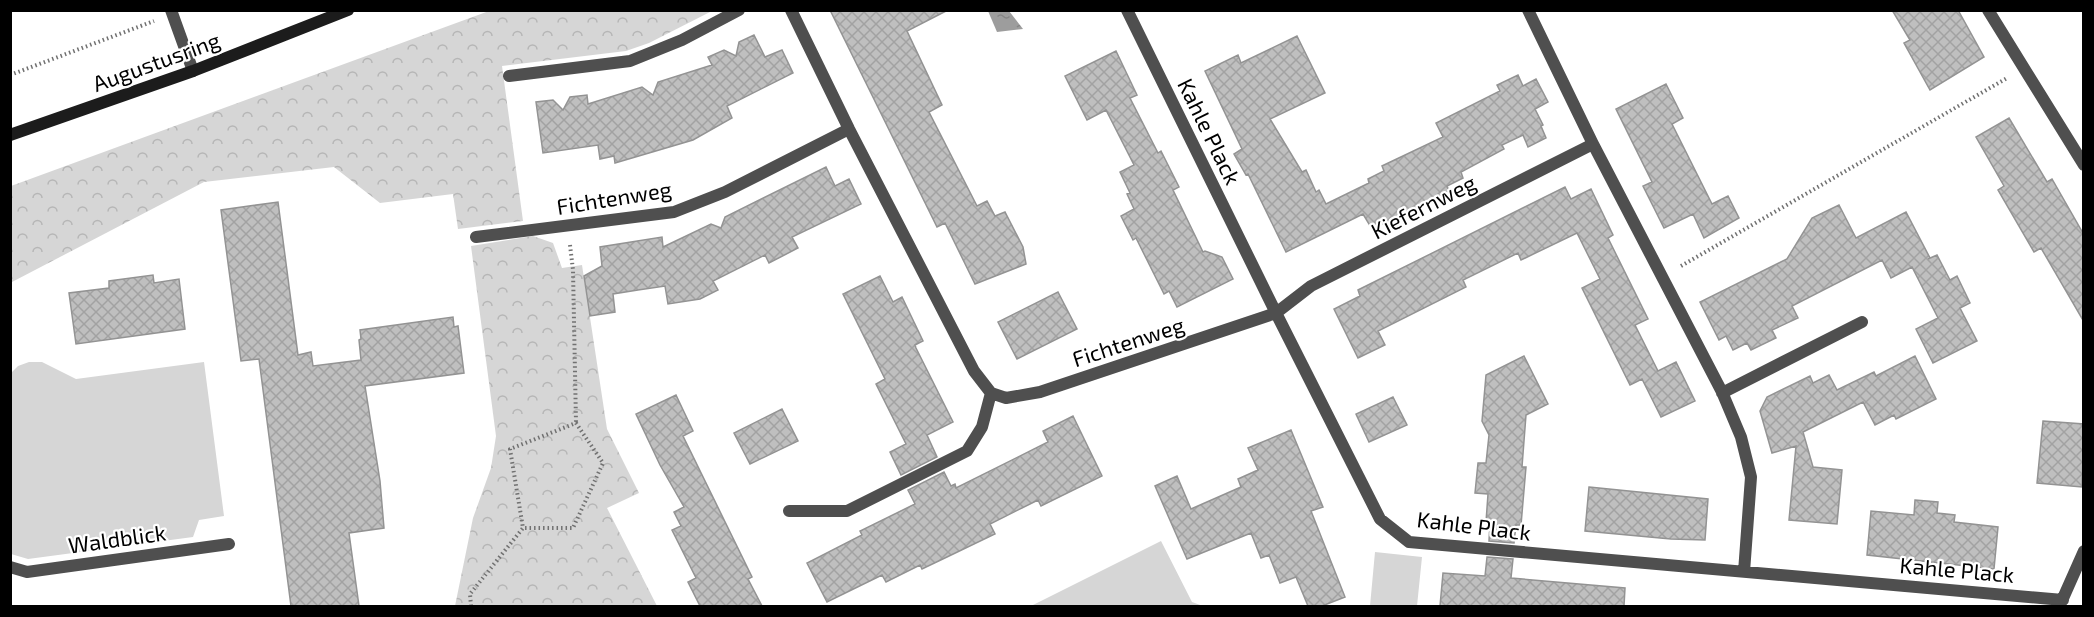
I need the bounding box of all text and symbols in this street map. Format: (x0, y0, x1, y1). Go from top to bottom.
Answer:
street label: Augustusring (89, 26, 223, 96)
street label: Kahle Plack (1173, 74, 1247, 188)
street label: Kiefernweg (1366, 169, 1480, 243)
street label: Fichtenweg (555, 175, 673, 219)
street label: Fichtenweg (1069, 311, 1187, 371)
street label: Kahle Plack (1416, 505, 1532, 545)
street label: Waldblick (67, 518, 167, 558)
street label: Kahle Plack (1899, 551, 2015, 587)

